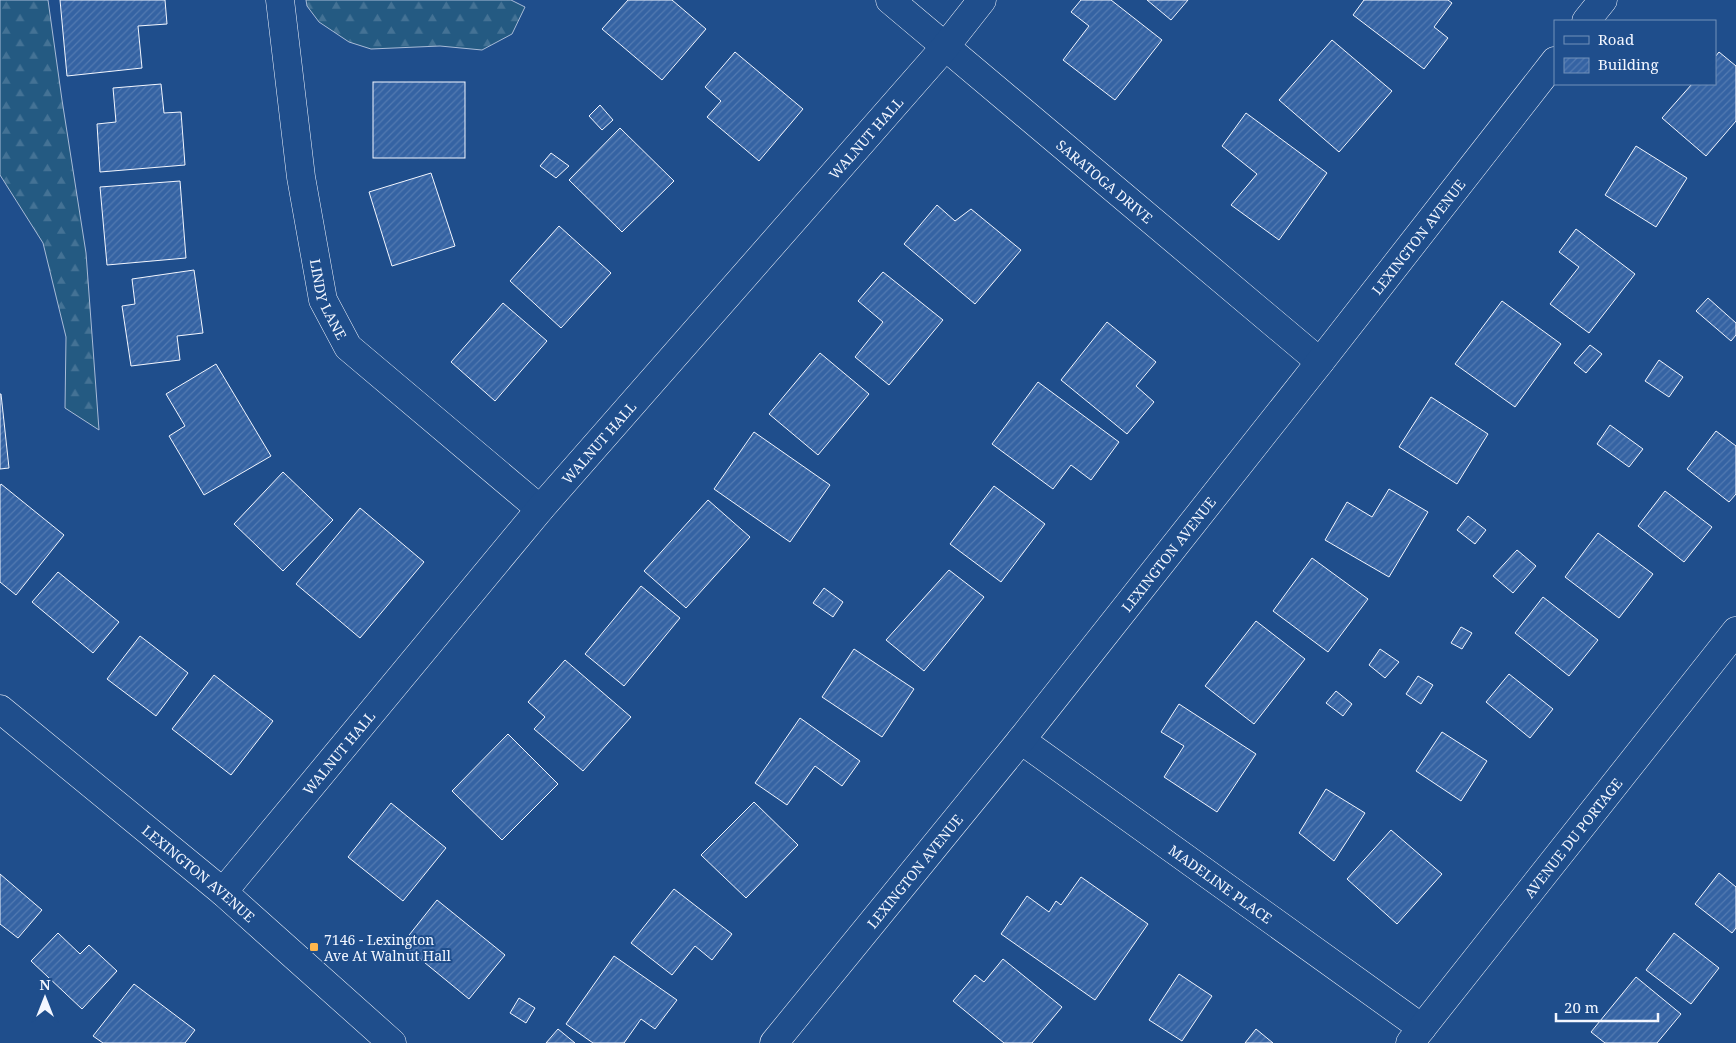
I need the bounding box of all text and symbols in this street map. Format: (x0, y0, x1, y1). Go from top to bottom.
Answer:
legend (1554, 20, 1716, 85)
text: Road (1598, 29, 1634, 49)
text: Building (1598, 54, 1659, 74)
street label: WALNUT HALL (824, 92, 907, 183)
street label: SARATOGA DRIVE (1053, 135, 1157, 227)
street label: LEXINGTON AVENUE (1367, 175, 1469, 298)
street label: LINDY LANE (306, 257, 352, 343)
street label: WALNUT HALL (557, 397, 640, 487)
street label: LEXINGTON AVENUE (1117, 492, 1220, 616)
street label: WALNUT HALL (298, 706, 379, 799)
street label: AVENUE DU PORTAGE (1519, 773, 1626, 901)
street label: LEXINGTON AVENUE (862, 810, 967, 932)
street label: LEXINGTON AVENUE (139, 820, 260, 926)
street label: MADELINE PLACE (1165, 840, 1277, 927)
place label: 7146 - Lexington Ave At Walnut Hall (324, 930, 451, 965)
marker: 7146 - Lexington Ave At Walnut Hall (308, 941, 320, 953)
north arrow (20, 973, 70, 1023)
text: N (39, 975, 51, 994)
scale bar (1556, 990, 1658, 1022)
text: 20 m (1564, 997, 1599, 1017)

